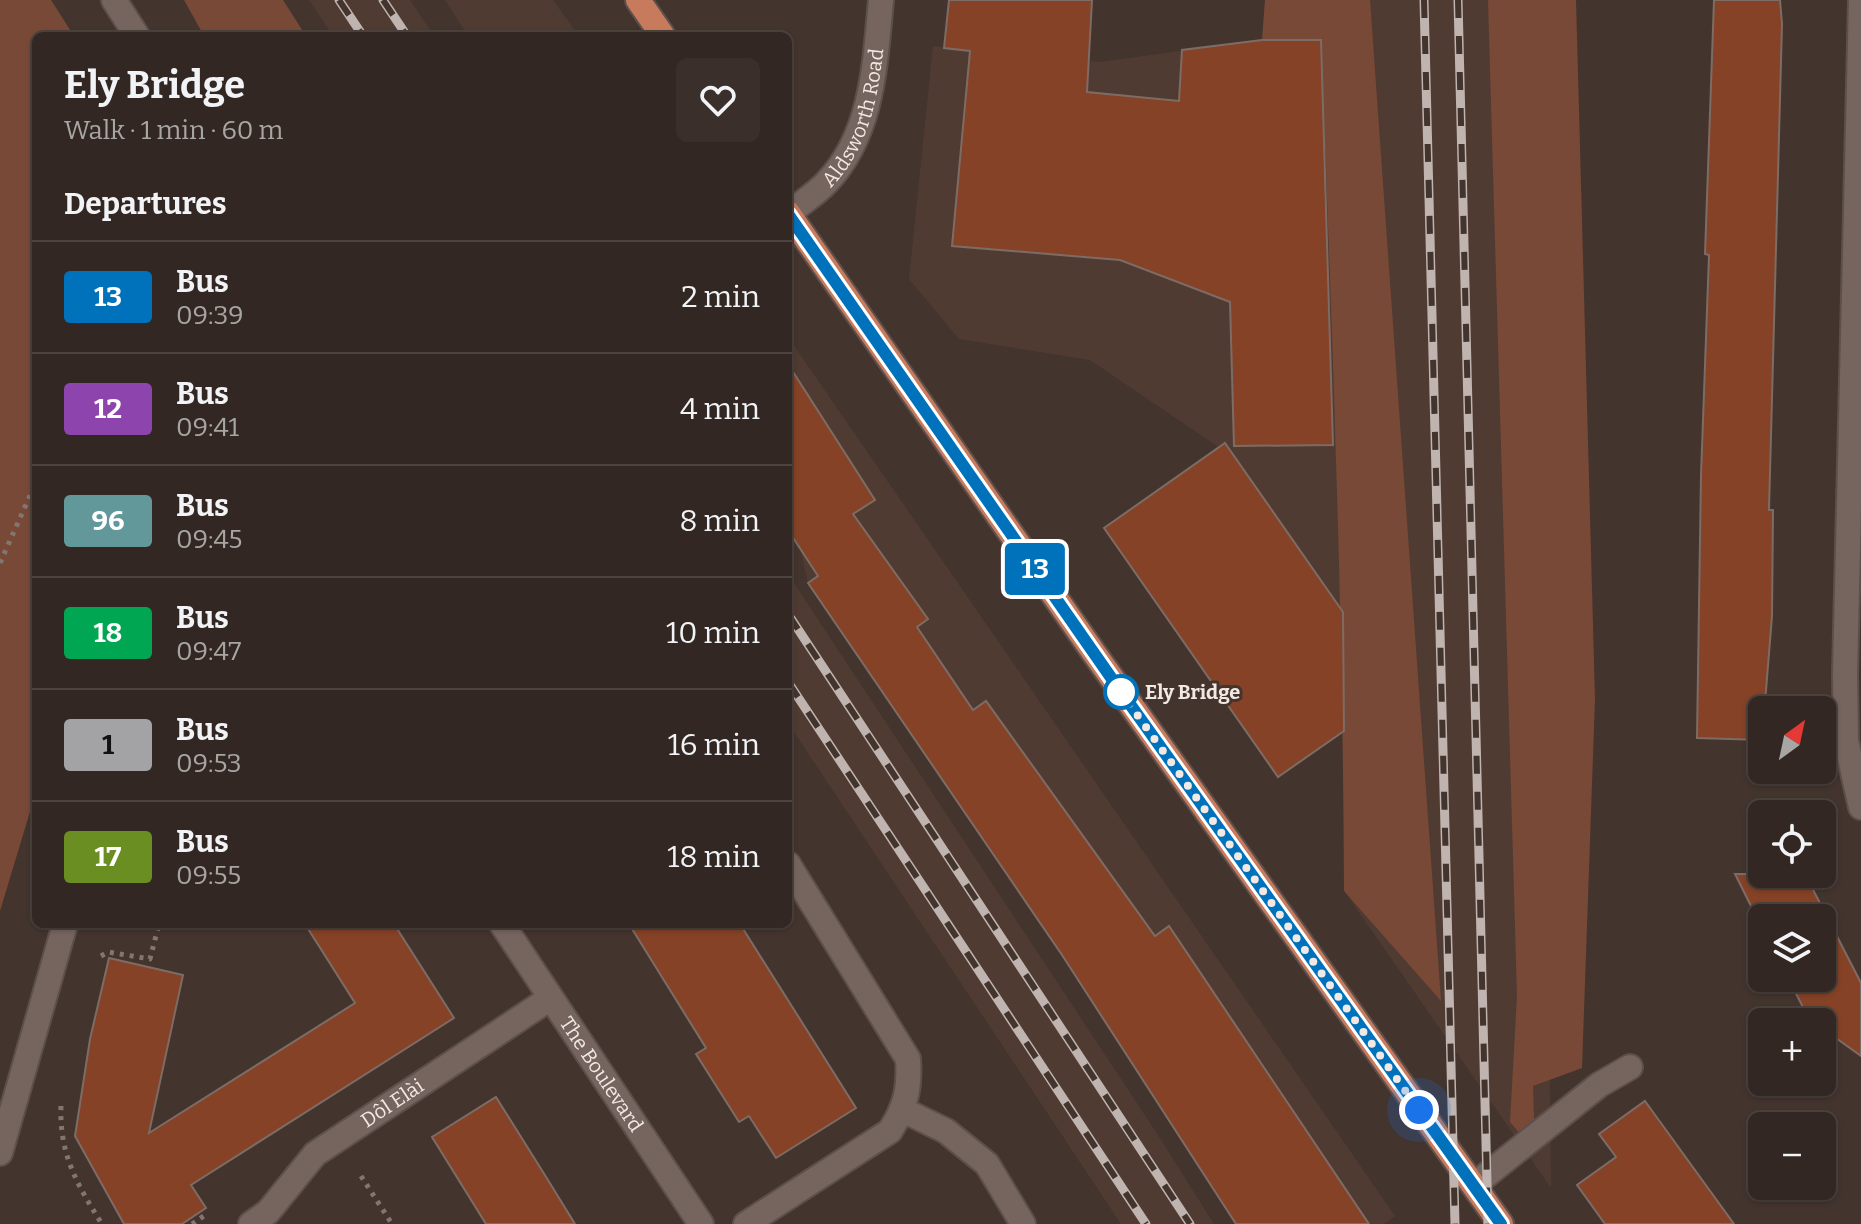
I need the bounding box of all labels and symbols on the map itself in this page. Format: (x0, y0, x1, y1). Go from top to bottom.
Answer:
street label: Aldsworth Road (817, 47, 888, 192)
line badge: 13 (999, 543, 1071, 595)
marker: Ely Bridge (1104, 675, 1138, 709)
place label: Ely Bridge (1145, 680, 1240, 704)
north arrow (1748, 696, 1836, 784)
street label: The Boulevard (555, 1012, 648, 1136)
street label: Dôl Elài (356, 1073, 428, 1132)
your location (1399, 1090, 1439, 1130)

